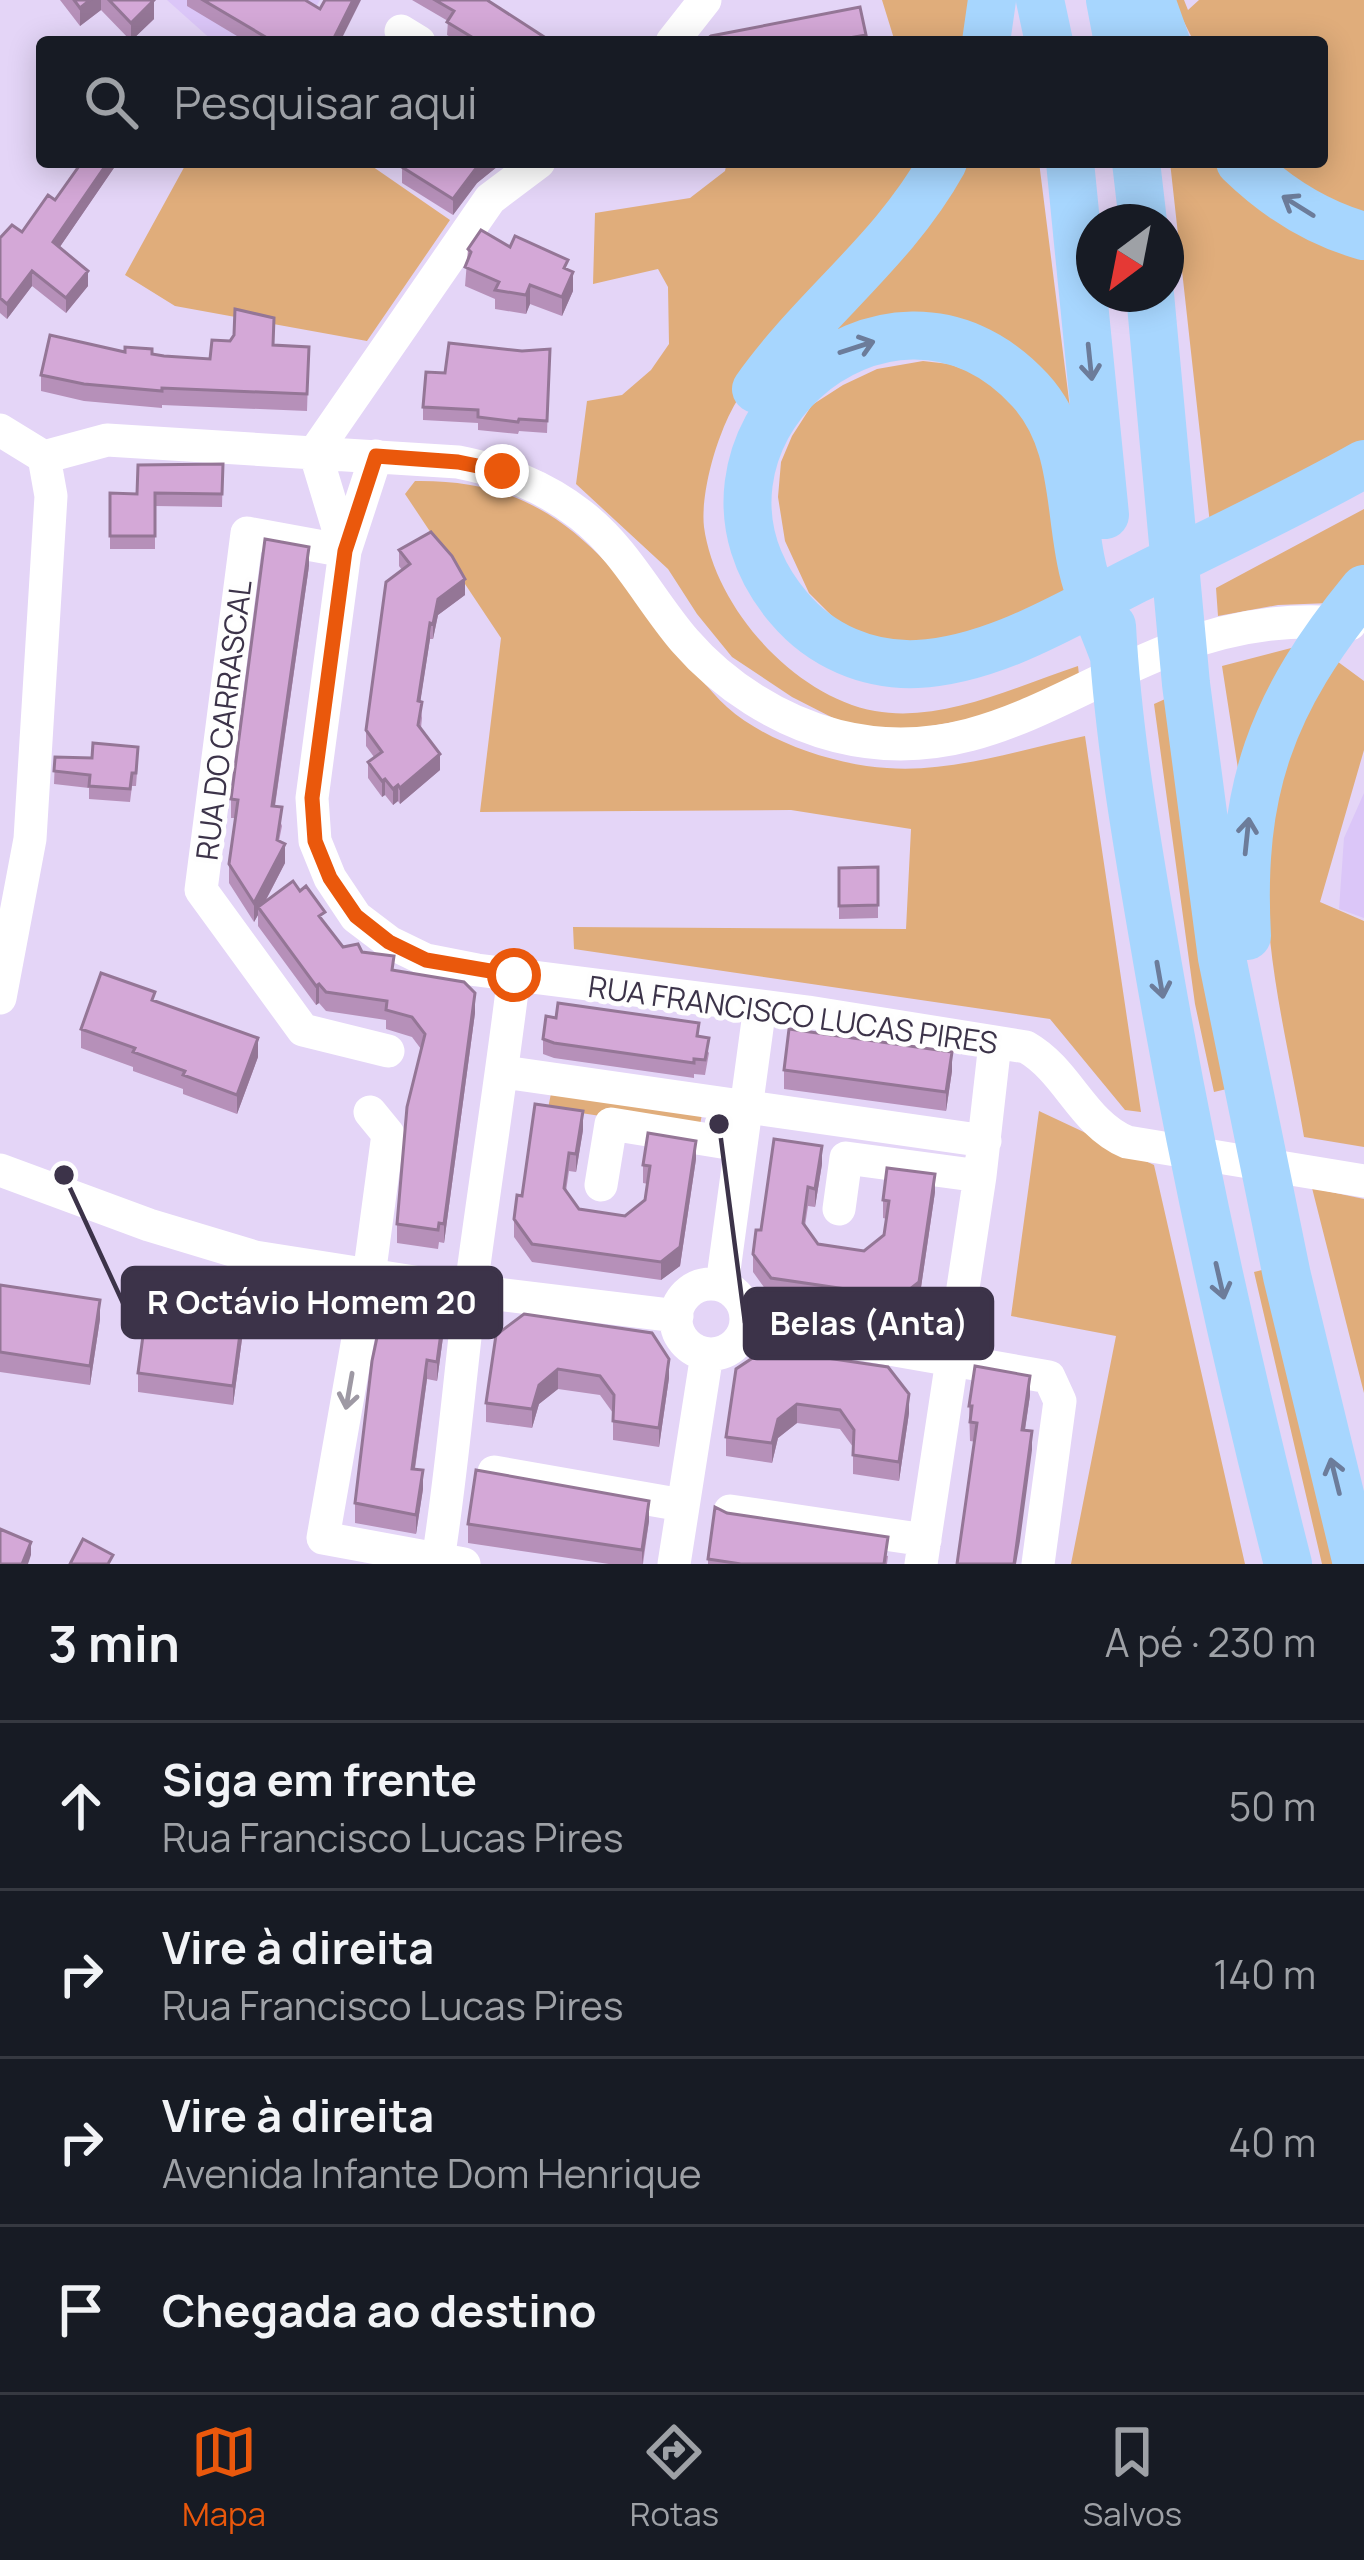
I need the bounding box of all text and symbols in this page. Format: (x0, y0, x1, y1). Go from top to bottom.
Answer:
search box (36, 36, 1328, 168)
icon: search (78, 69, 144, 135)
text: Pesquisar aqui (174, 71, 478, 133)
one-way arrow (1282, 194, 1316, 218)
north arrow (1076, 204, 1184, 312)
one-way arrow (837, 334, 875, 356)
one-way arrow (1079, 342, 1102, 381)
route end (475, 444, 529, 498)
street label: RUA DO CARRASCAL (185, 578, 261, 862)
one-way arrow (1236, 817, 1259, 856)
route start (487, 948, 541, 1002)
one-way arrow (1150, 959, 1173, 998)
street label: RUA FRANCISCO LUCAS PIRES (586, 965, 1000, 1063)
one-way arrow (1209, 1262, 1232, 1300)
callout: R Octávio Homem 20 (123, 1268, 501, 1337)
text: R Octávio Homem 20 (147, 1279, 477, 1324)
callout: Belas (Anta) (745, 1289, 992, 1358)
text: Belas (Anta) (770, 1300, 968, 1345)
one-way arrow (336, 1371, 359, 1410)
one-way arrow (1323, 1457, 1345, 1495)
text: 3 min (48, 1608, 180, 1677)
text: A pé · 230 m (1105, 1615, 1316, 1669)
text: Siga em frente (162, 1748, 477, 1810)
icon: ahead (48, 1773, 114, 1839)
text: 50 m (1229, 1779, 1316, 1833)
text: Rua Francisco Lucas Pires (162, 1810, 623, 1864)
text: Vire à direita (162, 1916, 434, 1978)
icon: right (48, 1941, 114, 2007)
text: 140 m (1213, 1947, 1316, 2001)
text: Rua Francisco Lucas Pires (162, 1978, 623, 2032)
text: Vire à direita (162, 2084, 434, 2146)
icon: right (48, 2109, 114, 2175)
text: 40 m (1228, 2115, 1316, 2169)
text: Avenida Infante Dom Henrique (162, 2146, 701, 2200)
icon: arrive (48, 2277, 114, 2343)
text: Chegada ao destino (162, 2279, 596, 2341)
tab: Mapa (182, 2419, 266, 2536)
tab: Rotas (630, 2419, 719, 2536)
tab: Salvos (1083, 2419, 1182, 2536)

